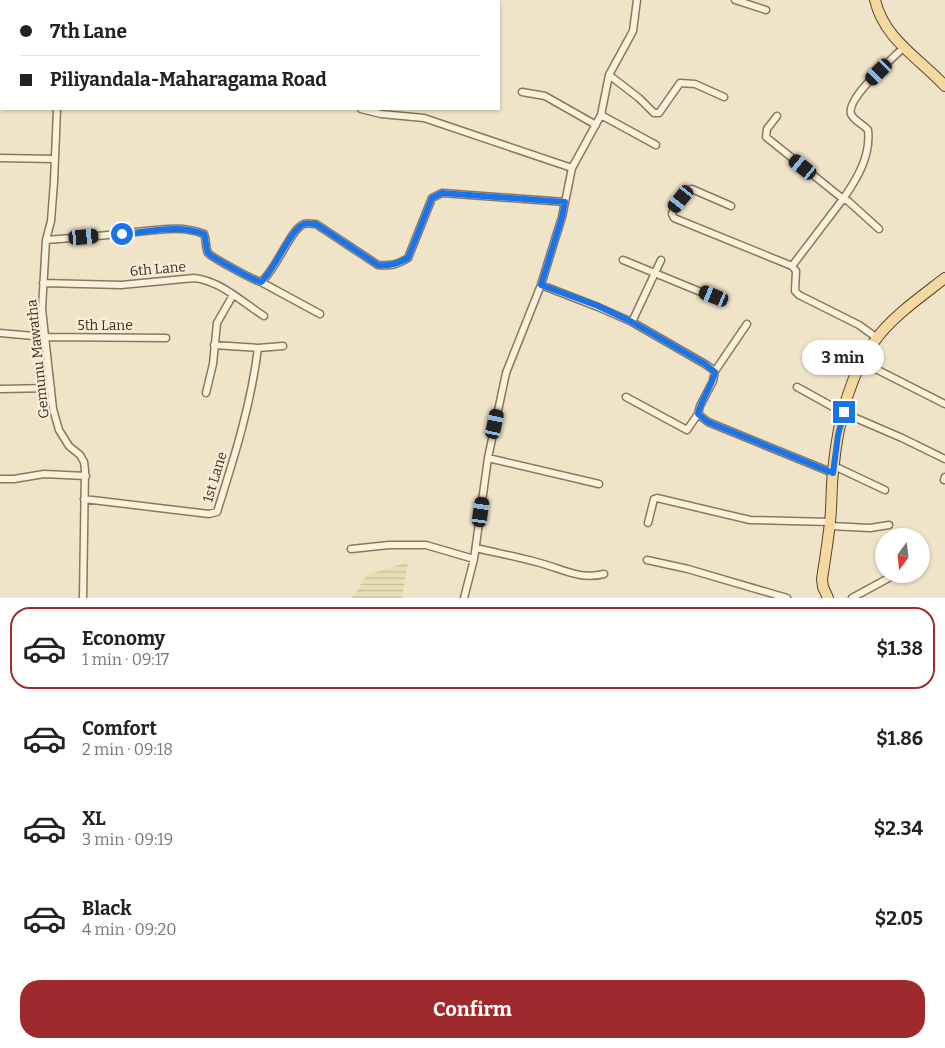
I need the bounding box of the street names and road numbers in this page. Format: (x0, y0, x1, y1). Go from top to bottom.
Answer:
street label: 6th Lane (129, 258, 187, 280)
street label: Gemunu Mawatha (23, 298, 53, 419)
street label: 5th Lane (77, 317, 133, 334)
street label: 1st Lane (199, 450, 231, 504)

